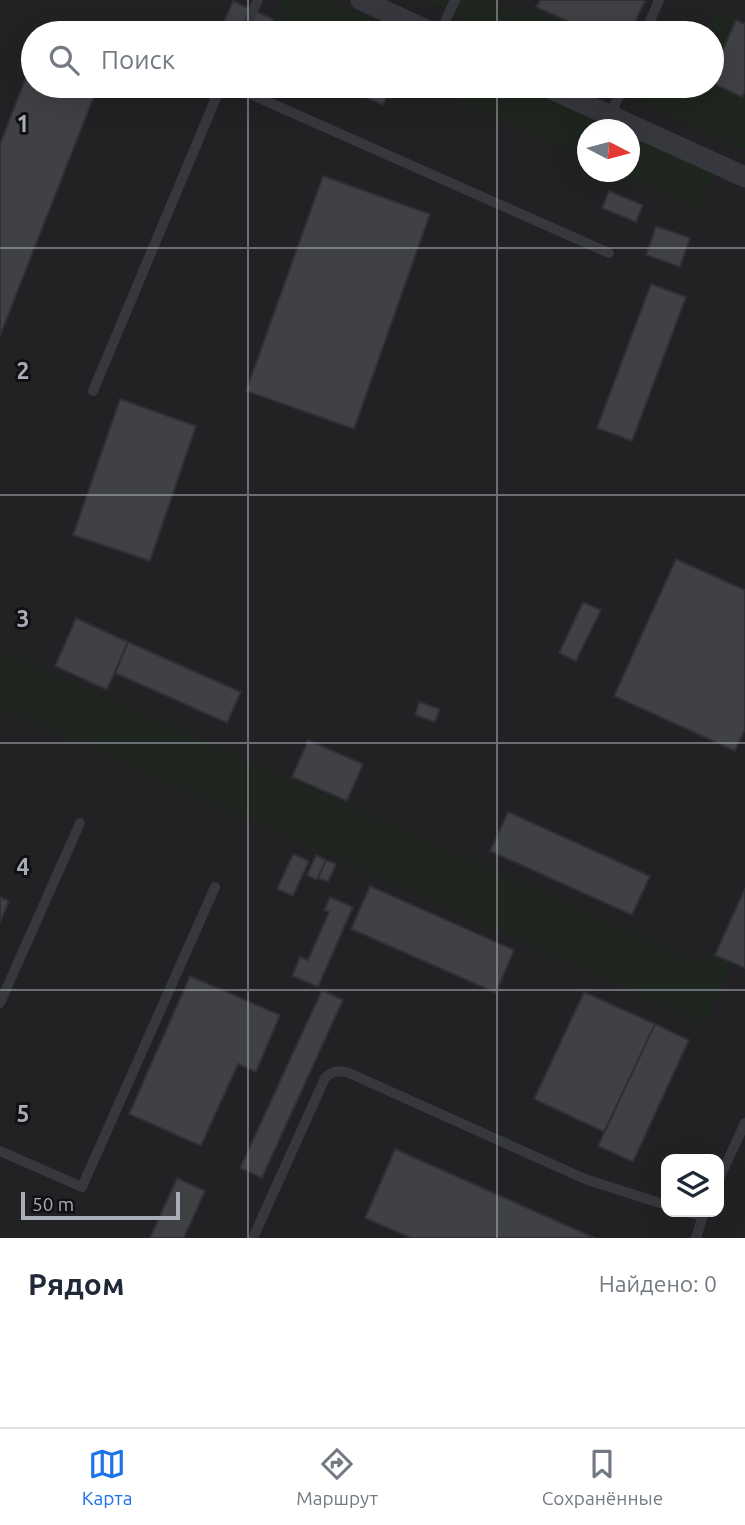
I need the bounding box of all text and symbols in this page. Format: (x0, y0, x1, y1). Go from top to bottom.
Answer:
search box (21, 21, 724, 98)
icon: search (45, 41, 83, 79)
text: Поиск (101, 45, 175, 74)
text: 1 (17, 111, 29, 136)
north arrow (577, 119, 640, 182)
text: 2 (17, 358, 29, 383)
text: 3 (17, 606, 29, 631)
text: 4 (17, 854, 30, 879)
text: 5 (17, 1101, 29, 1126)
map controls (661, 1154, 724, 1217)
button: layers (661, 1154, 724, 1217)
scale bar (21, 1189, 180, 1221)
text: 50 m (32, 1193, 74, 1215)
text: Рядом (28, 1267, 124, 1301)
text: Найдено: 0 (599, 1271, 717, 1296)
tab: Карта (82, 1445, 132, 1509)
tab: Маршрут (296, 1445, 378, 1509)
tab: Сохранённые (542, 1445, 663, 1509)

